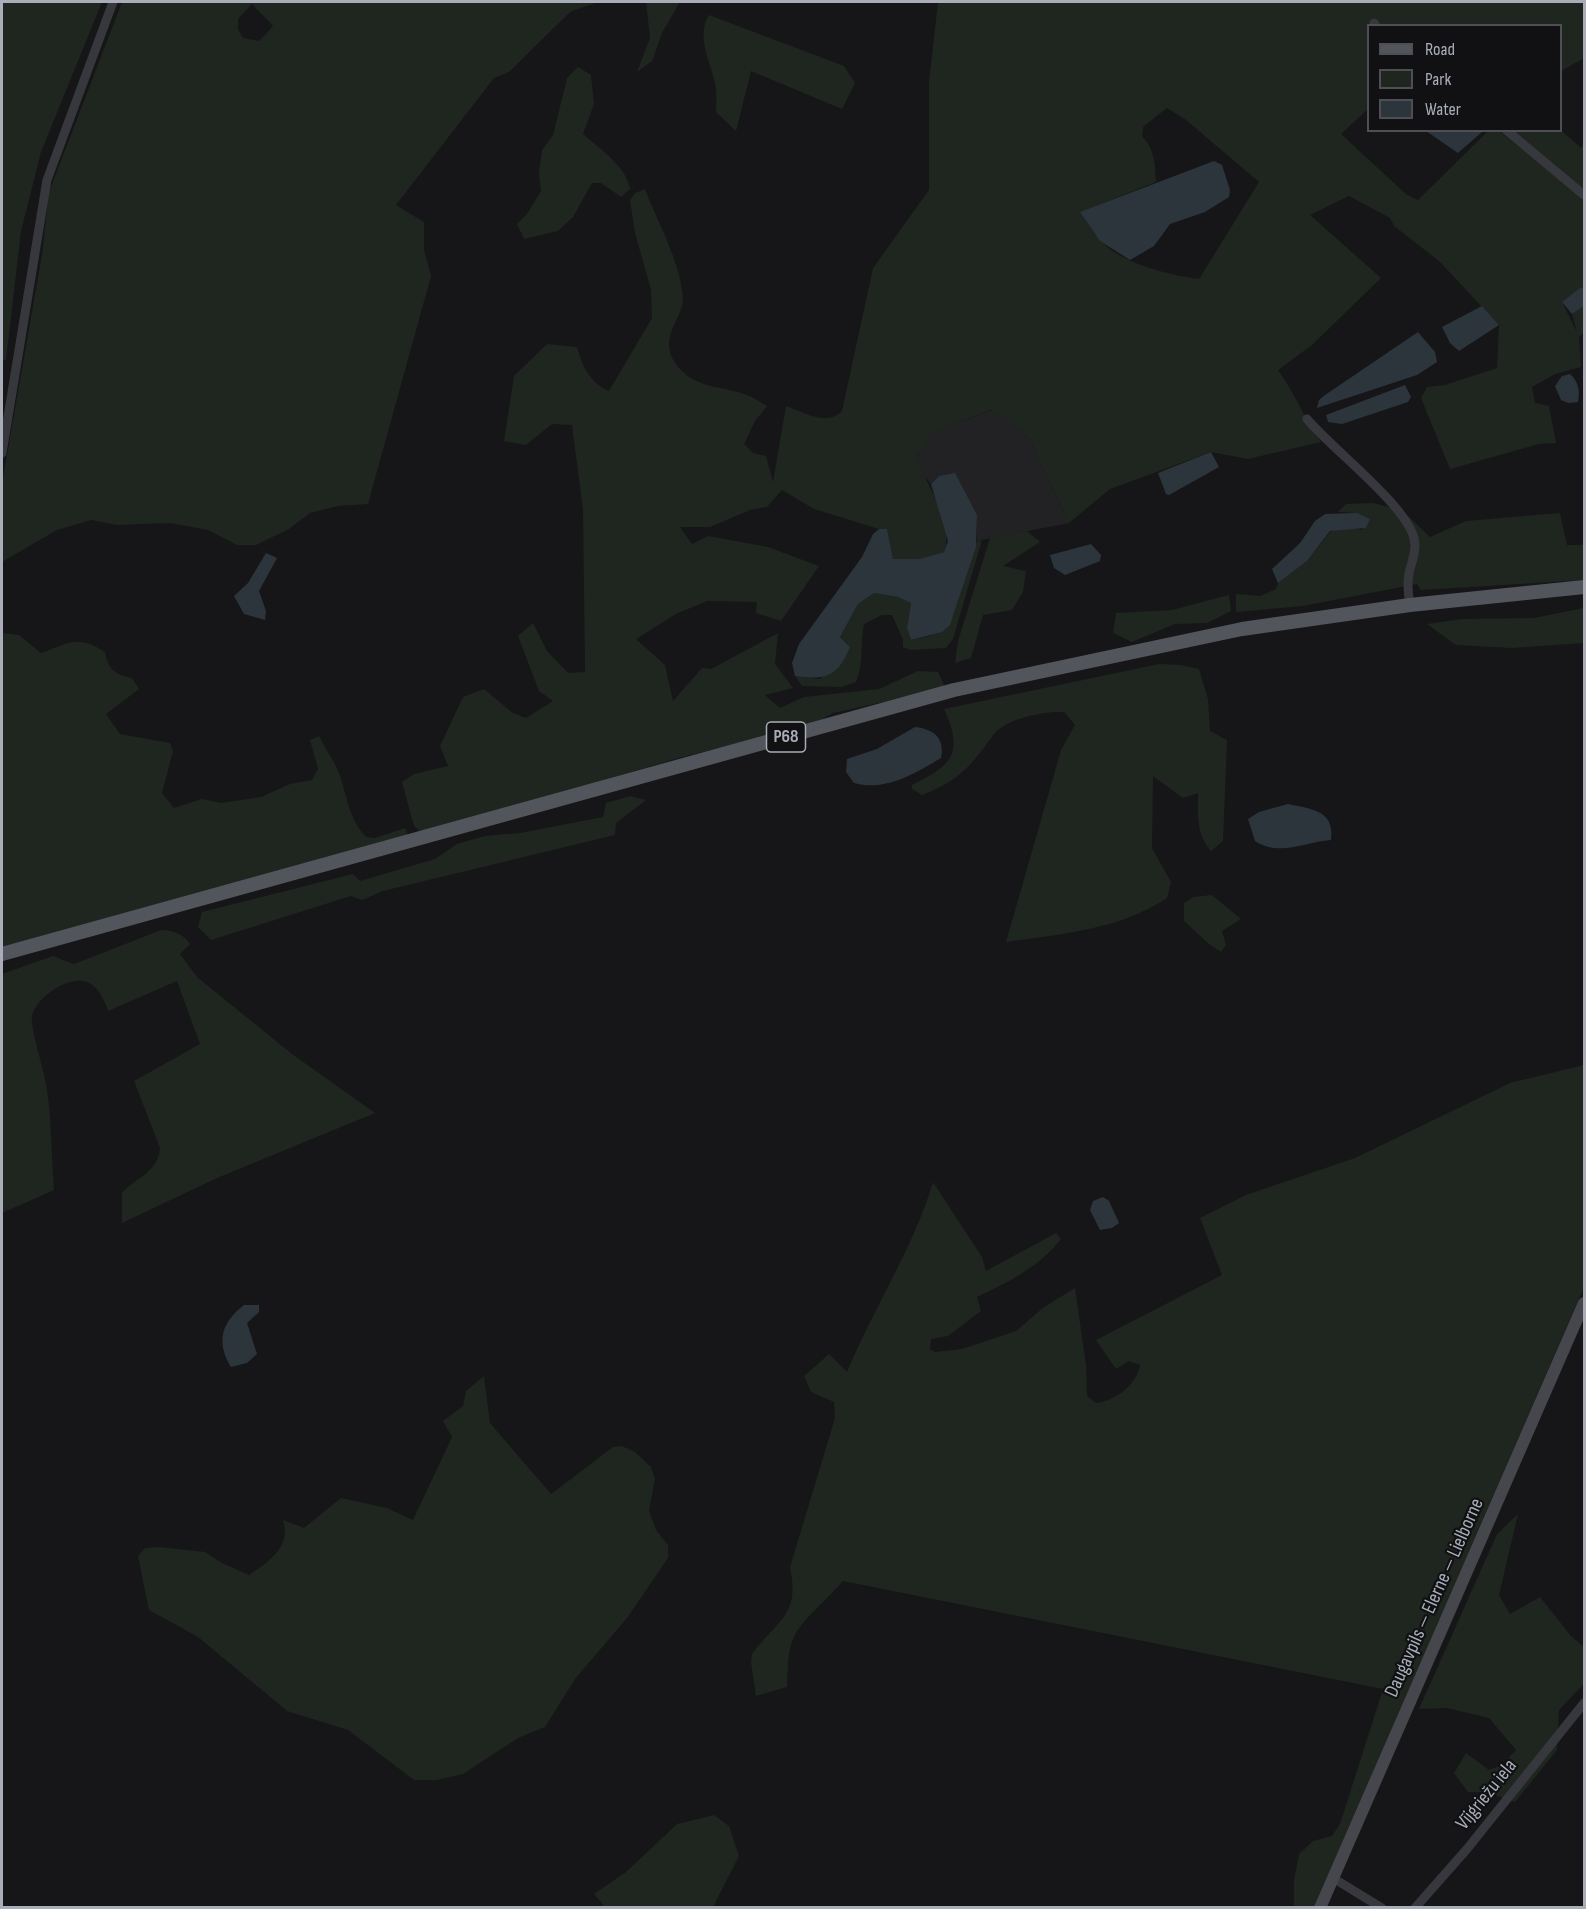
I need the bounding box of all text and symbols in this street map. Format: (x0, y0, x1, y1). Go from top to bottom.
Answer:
legend (1367, 24, 1562, 132)
text: Road (1425, 39, 1455, 60)
text: Park (1425, 69, 1451, 90)
text: Water (1425, 99, 1461, 120)
road number: P68 (766, 722, 806, 752)
street label: Daugavpils — Elerne — Lielborne (1380, 1495, 1490, 1701)
street label: Vījgriežu iela (1451, 1755, 1523, 1835)

